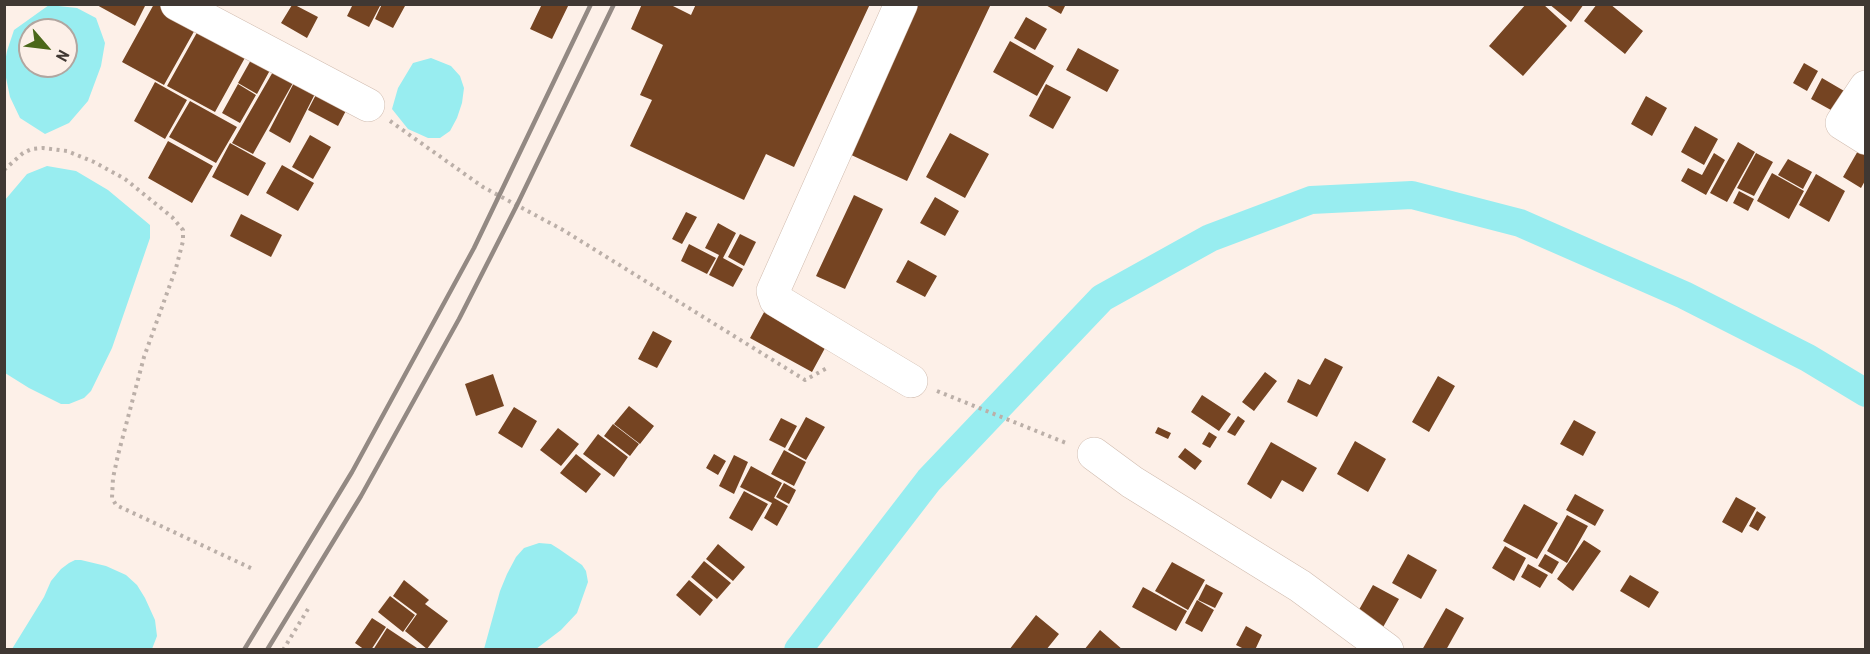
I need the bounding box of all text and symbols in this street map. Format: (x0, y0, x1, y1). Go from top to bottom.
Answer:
north arrow (18, 18, 78, 78)
text: N (52, 47, 73, 65)

